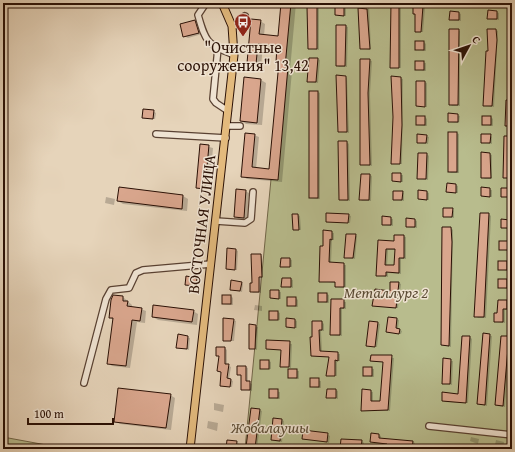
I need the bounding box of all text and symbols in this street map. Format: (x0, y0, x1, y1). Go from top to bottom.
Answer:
bus stop icon: "Очистные сооружения" 13,42 (233, 12, 253, 37)
north arrow (449, 26, 489, 66)
text: С (469, 32, 485, 47)
place label: "Очистные сооружения" 13,42 (177, 35, 309, 77)
street label: ВОСТОЧНАЯ УЛИЦА (181, 153, 221, 295)
park label: Металлург 2 (344, 280, 429, 304)
scale bar (28, 400, 113, 426)
text: 100 m (34, 405, 64, 422)
park label: Жобалаушы (230, 415, 309, 439)

